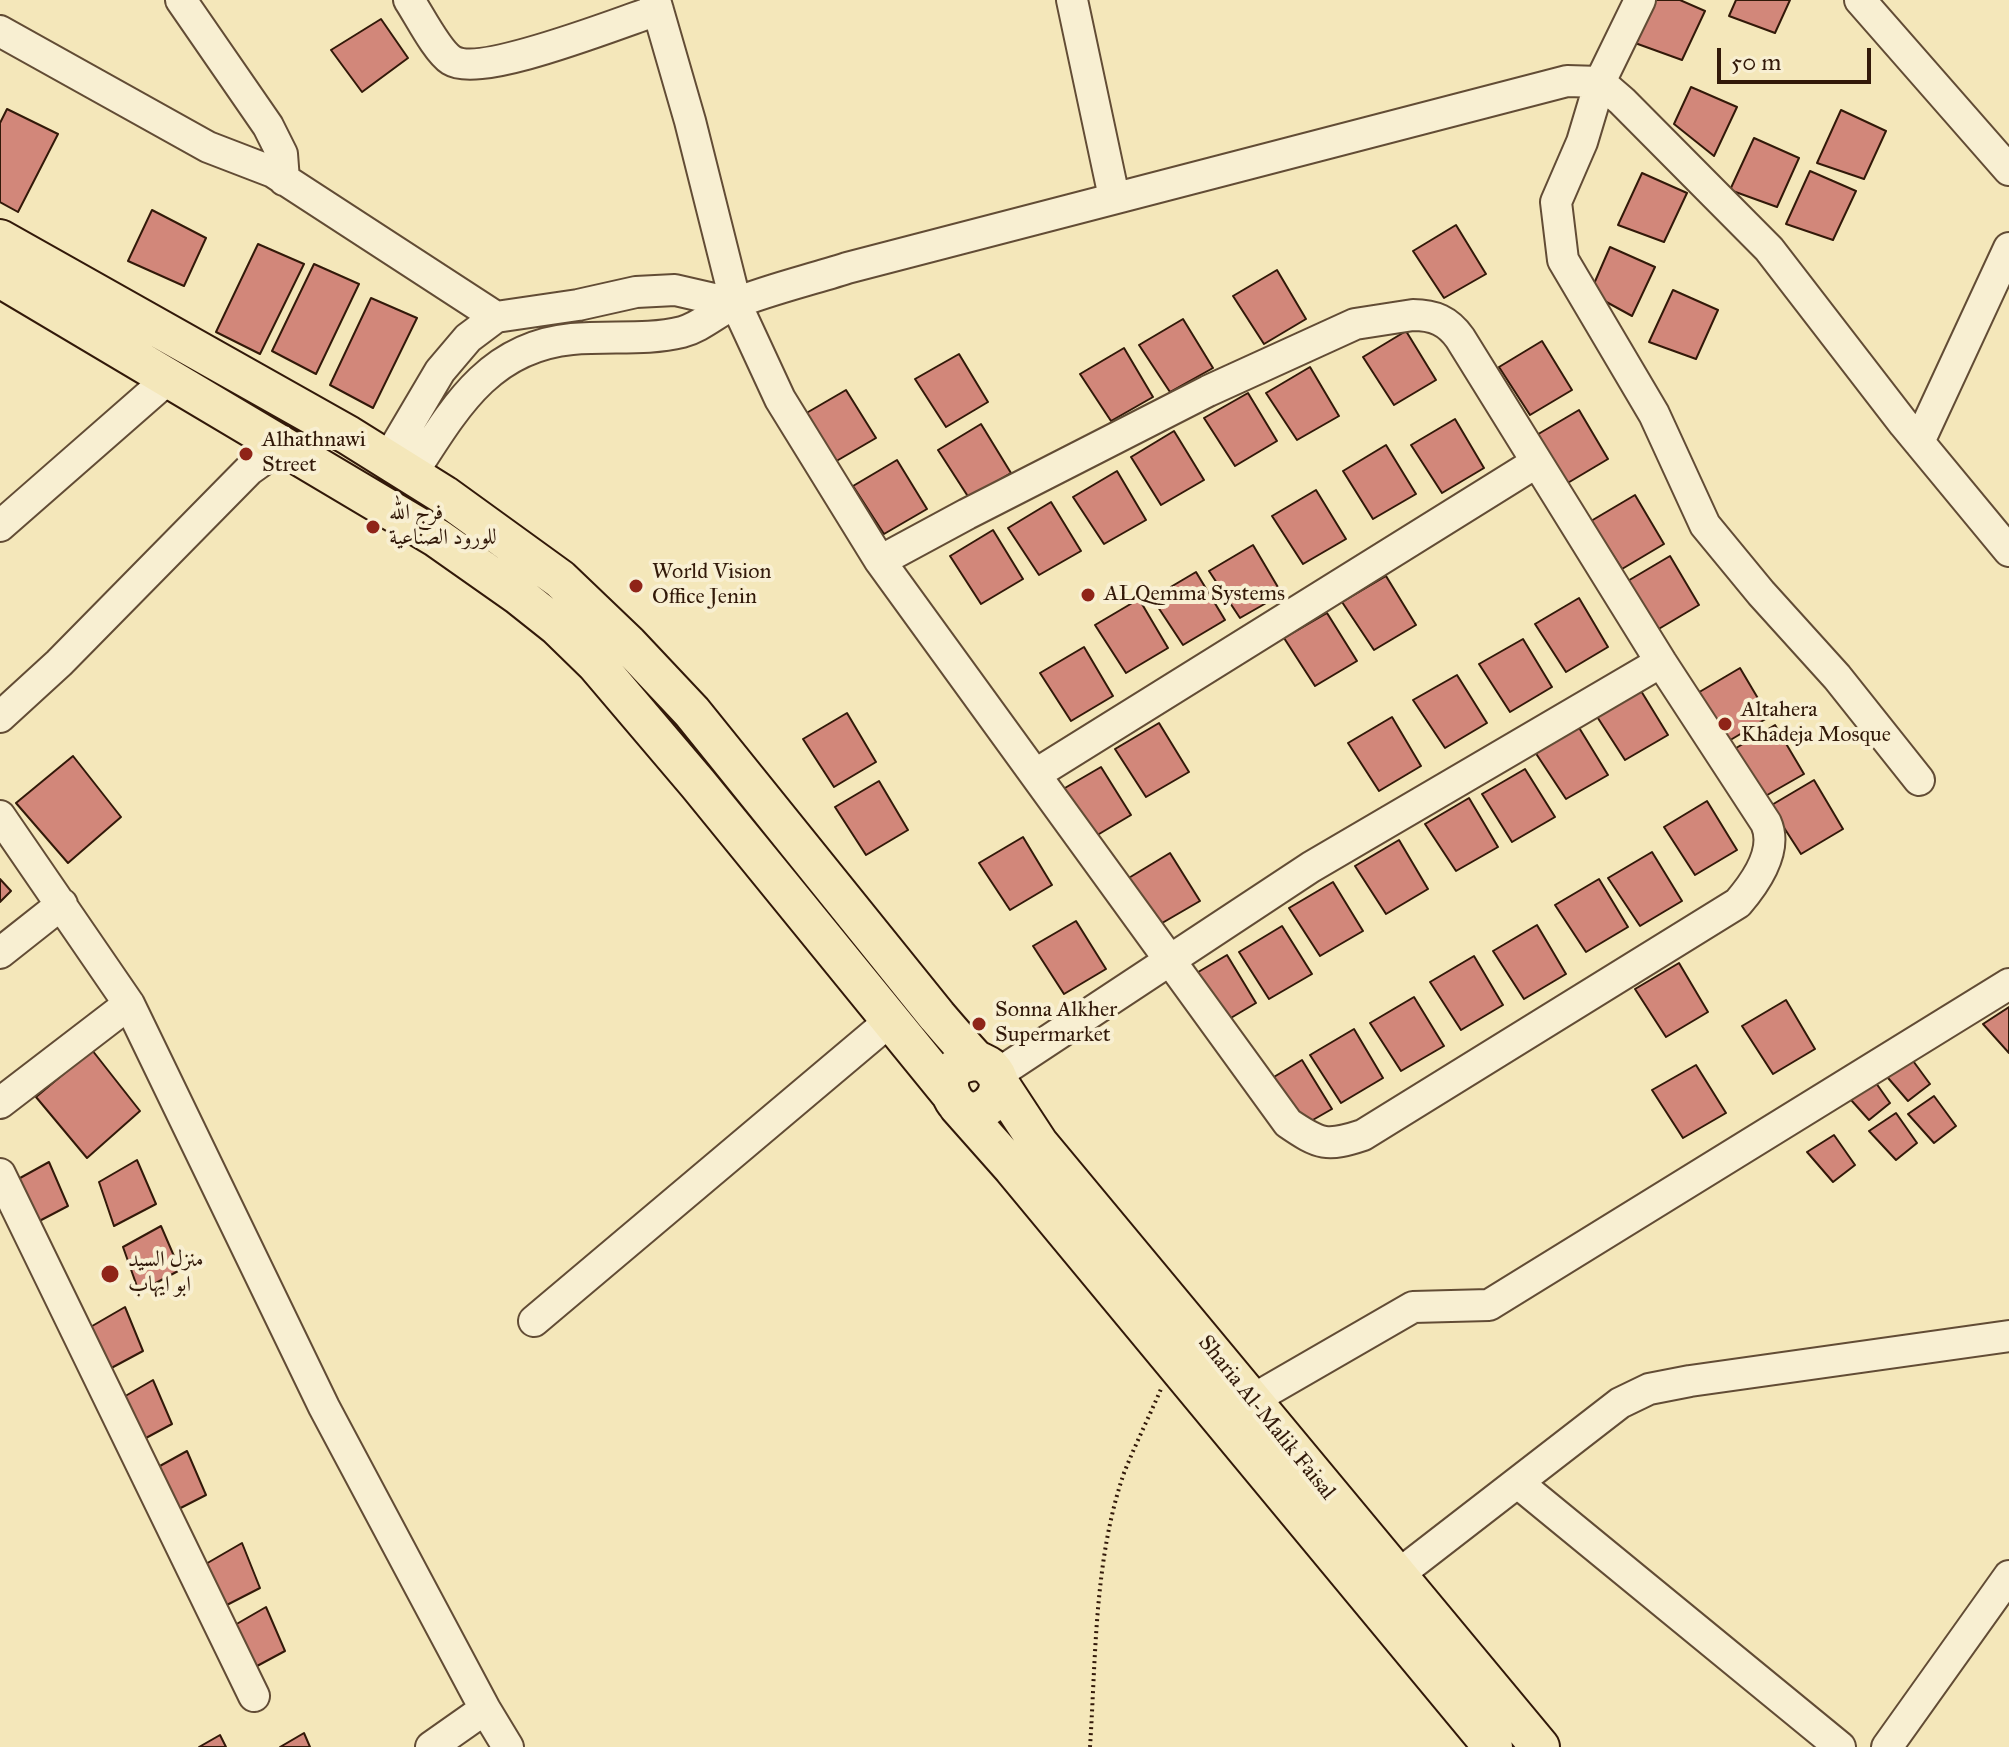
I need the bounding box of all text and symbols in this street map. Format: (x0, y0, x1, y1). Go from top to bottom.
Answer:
scale bar (1721, 32, 1875, 82)
text: 50 m (1731, 47, 1781, 77)
place label: Alhathnawi Street (262, 428, 366, 480)
marker: Alhathnawi Street (237, 445, 255, 463)
place label: فرج الله للورود الصناعية (389, 501, 497, 552)
marker: فرج الله للورود الصناعية (364, 518, 382, 536)
place label: World Vision Office Jenin (652, 560, 771, 612)
marker: World Vision Office Jenin (627, 577, 645, 595)
place label: ALQemma Systems (1104, 582, 1285, 608)
marker: ALQemma Systems (1079, 586, 1097, 604)
place label: Altahera Khadeja Mosque (1741, 698, 1891, 750)
marker: Altahera Khadeja Mosque (1716, 715, 1734, 733)
place label: Sonna Alkher Supermarket (995, 998, 1117, 1050)
marker: Sonna Alkher Supermarket (970, 1015, 988, 1033)
place label: منزل السيد ابو ايهاب (128, 1248, 203, 1300)
marker: منزل السيد ابو ايهاب (99, 1263, 121, 1285)
street label: Sharia Al-Malik Faisal (1192, 1331, 1340, 1505)

